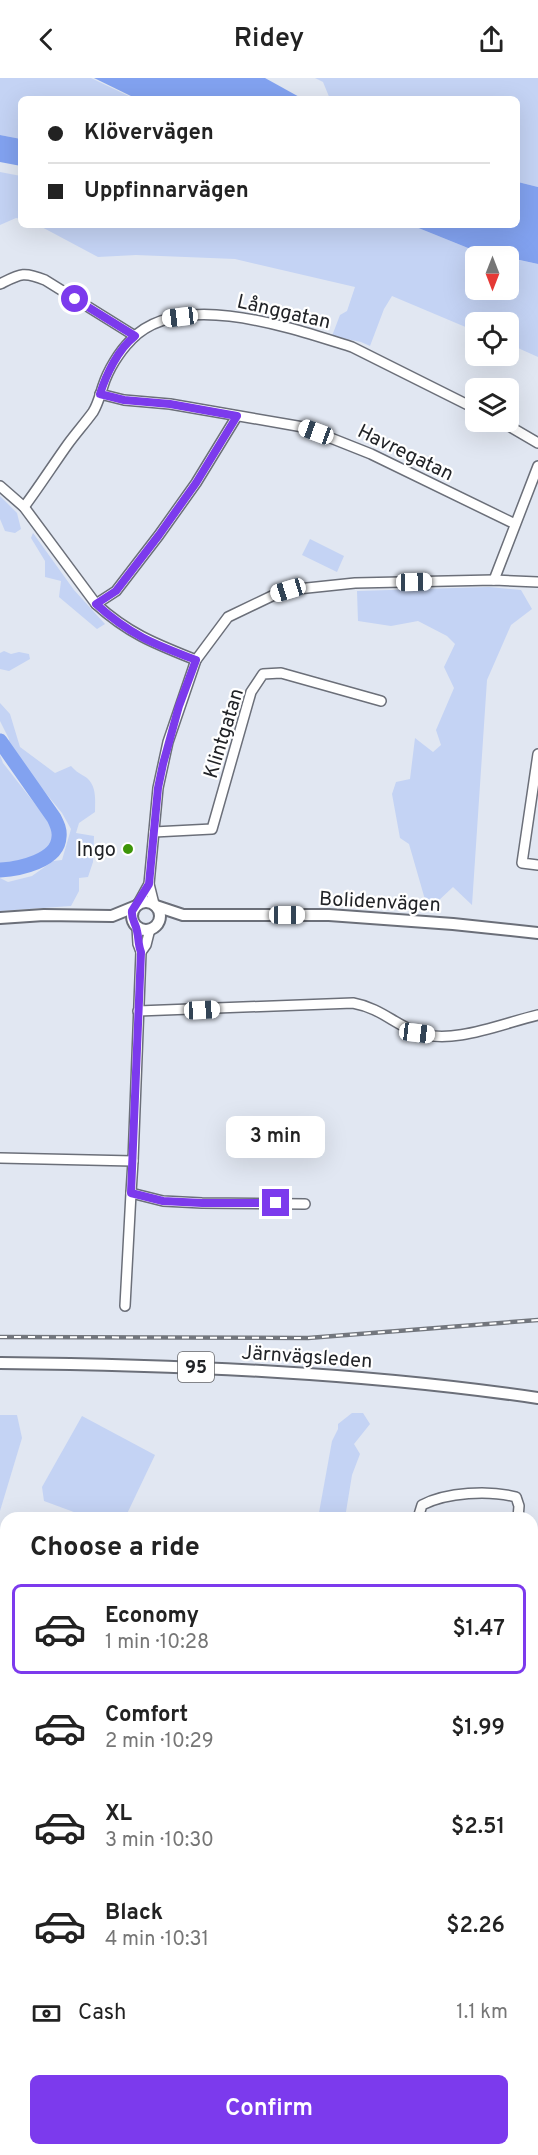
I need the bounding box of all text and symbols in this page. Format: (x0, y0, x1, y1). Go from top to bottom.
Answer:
text: Ridey (234, 22, 304, 56)
icon: back (30, 23, 63, 56)
icon: share (475, 23, 508, 56)
text: Klövervägen (84, 120, 214, 147)
text: Uppfinnarvägen (84, 178, 249, 205)
north arrow (465, 246, 519, 300)
map controls (465, 246, 519, 432)
route start (61, 285, 88, 312)
street label: Långgatan (234, 290, 333, 336)
car (161, 306, 199, 328)
button: locate (465, 312, 519, 366)
button: layers (465, 378, 519, 432)
car (296, 417, 336, 447)
street label: Havregatan (353, 419, 457, 488)
car (396, 573, 432, 591)
car (268, 576, 308, 604)
street label: Klintgatan (199, 685, 251, 782)
place label: Ingo (76, 838, 116, 864)
marker: Ingo (121, 842, 135, 856)
street label: Bolidenvägen (318, 887, 441, 919)
car (269, 906, 305, 924)
car (184, 1000, 220, 1020)
car (398, 1022, 436, 1044)
callout: 3 min (226, 1116, 326, 1158)
text: 3 min (250, 1124, 301, 1150)
route end (262, 1189, 289, 1216)
street label: Järnvägsleden (241, 1340, 373, 1376)
road number: 95 (178, 1352, 214, 1382)
text: Choose a ride (30, 1531, 200, 1565)
icon: car (33, 1602, 87, 1656)
text: Economy (105, 1603, 199, 1630)
text: $1.47 (452, 1616, 505, 1643)
text: 1 min · 10:28 (105, 1630, 209, 1656)
icon: car (33, 1701, 87, 1755)
text: Comfort (105, 1702, 188, 1729)
text: $1.99 (451, 1715, 505, 1742)
text: 2 min · 10:29 (105, 1729, 214, 1755)
icon: car (33, 1800, 87, 1854)
text: XL (105, 1801, 132, 1828)
text: $2.51 (451, 1814, 505, 1841)
text: 3 min · 10:30 (105, 1828, 214, 1854)
icon: car (33, 1899, 87, 1953)
text: Black (105, 1900, 163, 1927)
text: $2.26 (446, 1913, 505, 1940)
text: 4 min · 10:31 (105, 1927, 209, 1953)
icon: cash (30, 1997, 63, 2030)
text: Cash (78, 2000, 127, 2027)
text: 1.1 km (456, 2000, 508, 2026)
button: Confirm (30, 2075, 508, 2144)

